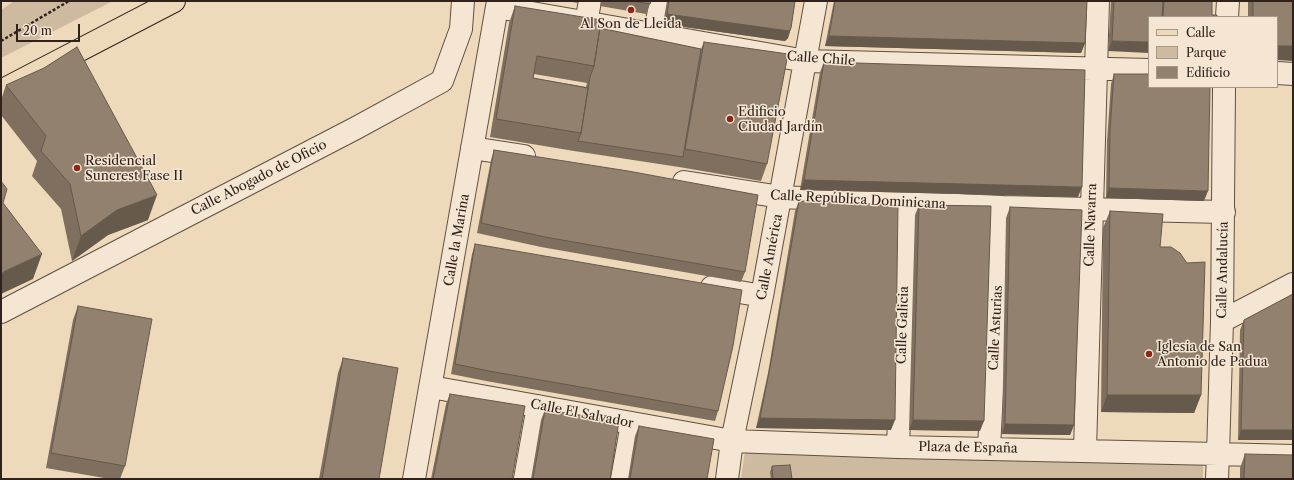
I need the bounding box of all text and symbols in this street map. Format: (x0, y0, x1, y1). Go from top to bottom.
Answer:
marker: Al Son de Lleida (626, 5, 636, 15)
scale bar (18, 16, 82, 42)
place label: Al Son de Lleida (580, 16, 682, 32)
legend (1148, 16, 1278, 88)
text: 20 m (23, 23, 52, 38)
text: Calle (1186, 25, 1215, 40)
text: Parque (1186, 45, 1226, 60)
street label: Calle Chile (786, 49, 856, 69)
text: Edificio (1186, 65, 1230, 80)
place label: Edificio Ciudad Jardín (738, 104, 823, 135)
marker: Edificio Ciudad Jardín (725, 114, 735, 124)
street label: Calle Abogado de Oficio (189, 137, 329, 219)
place label: Residencial Suncrest Fase II (85, 153, 183, 184)
marker: Residencial Suncrest Fase II (72, 163, 82, 173)
street label: Calle Navarra (1082, 183, 1100, 267)
street label: Calle República Dominicana (770, 188, 946, 212)
street label: Calle la Marina (441, 192, 473, 288)
street label: Calle América (754, 213, 786, 301)
street label: Calle Andalucía (1214, 221, 1232, 319)
street label: Calle Asturias (986, 285, 1006, 371)
street label: Calle Galicia (894, 286, 912, 364)
place label: Iglesia de San Antonio de Padua (1157, 339, 1268, 370)
marker: Iglesia de San Antonio de Padua (1144, 349, 1154, 359)
street label: Calle El Salvador (529, 396, 635, 432)
street label: Plaza de España (918, 439, 1018, 457)

